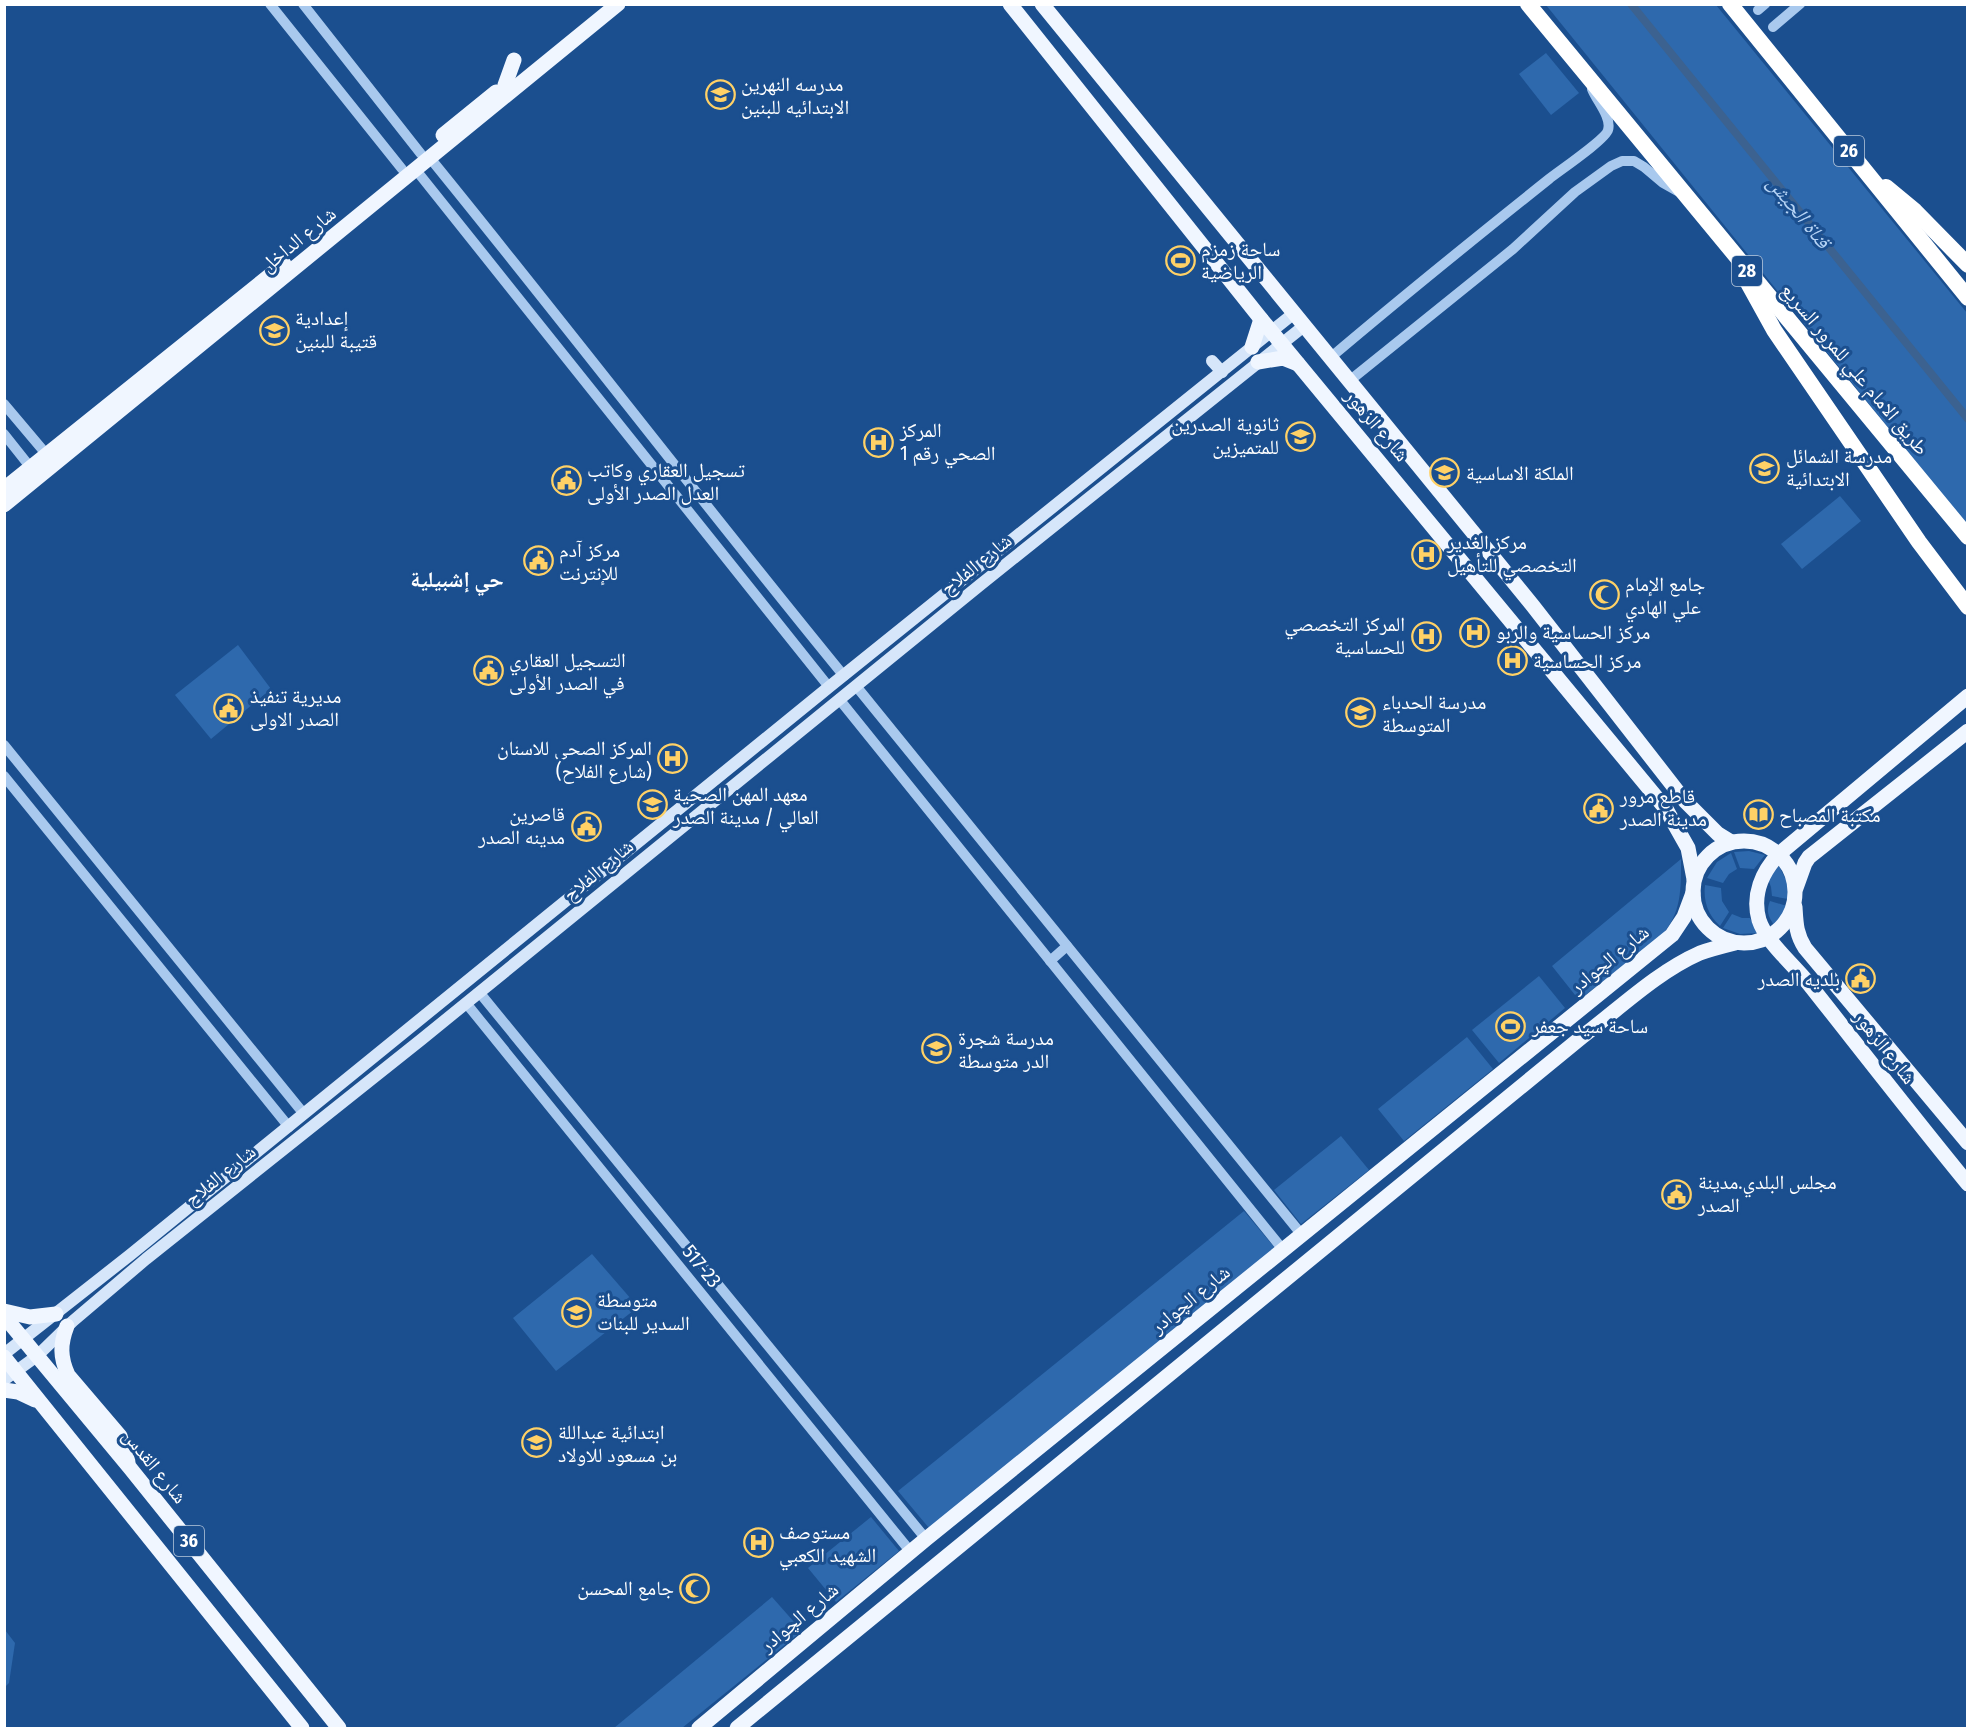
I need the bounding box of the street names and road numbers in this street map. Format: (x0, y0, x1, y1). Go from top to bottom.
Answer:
road number: 26 (1834, 136, 1864, 166)
street label: شارع الداخل (255, 201, 341, 278)
road number: 28 (1732, 256, 1762, 286)
street label: طريق الامام علي للمرور السريع (1773, 278, 1934, 462)
street label: شارع الزهور (1338, 383, 1414, 467)
street label: شارع الفلاح (936, 528, 1017, 601)
street label: شارع الفلاح (558, 834, 639, 907)
street label: شارع الچوادر (1564, 920, 1654, 1000)
street label: شارع الزهور (1847, 1005, 1921, 1089)
street label: شارع الفلاح (180, 1139, 261, 1212)
street label: 517-23 (678, 1240, 726, 1292)
street label: شارع الچوادر (1145, 1260, 1235, 1340)
street label: شارع القدس (117, 1424, 192, 1509)
road number: 36 (174, 1526, 204, 1556)
street label: شارع الچوادر (754, 1577, 844, 1658)

